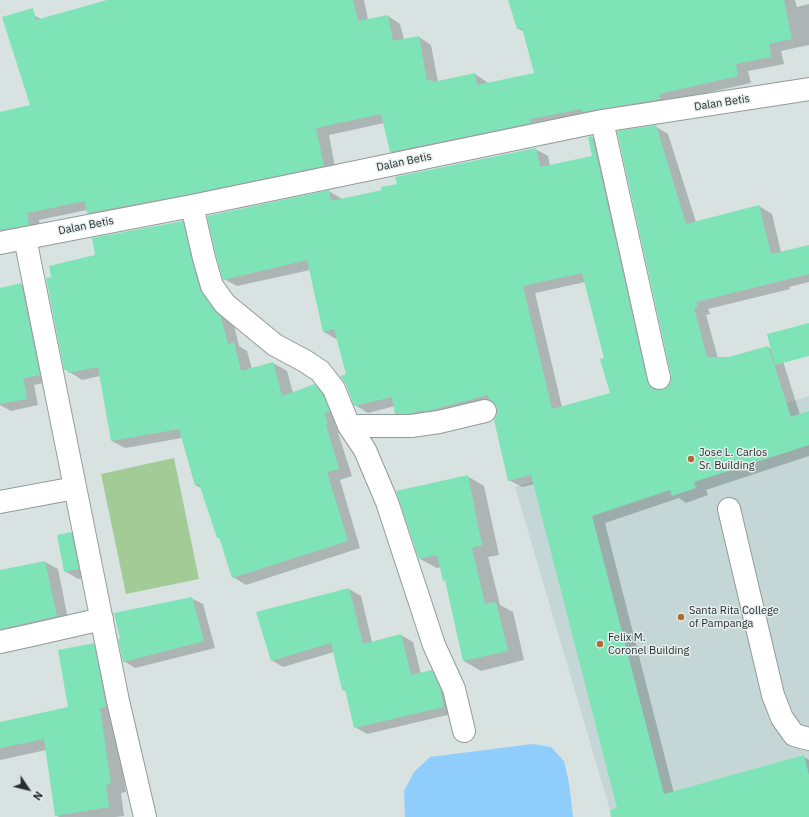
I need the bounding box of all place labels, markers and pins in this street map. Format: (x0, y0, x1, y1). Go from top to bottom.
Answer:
place label: Jose L. Carlos Sr. Building (699, 446, 767, 472)
marker: Jose L. Carlos Sr. Building (686, 454, 696, 464)
place label: Santa Rita College of Pampanga (689, 604, 779, 630)
marker: Santa Rita College of Pampanga (676, 612, 686, 622)
place label: Felix M. Coronel Building (608, 631, 689, 657)
marker: Felix M. Coronel Building (595, 639, 605, 649)

